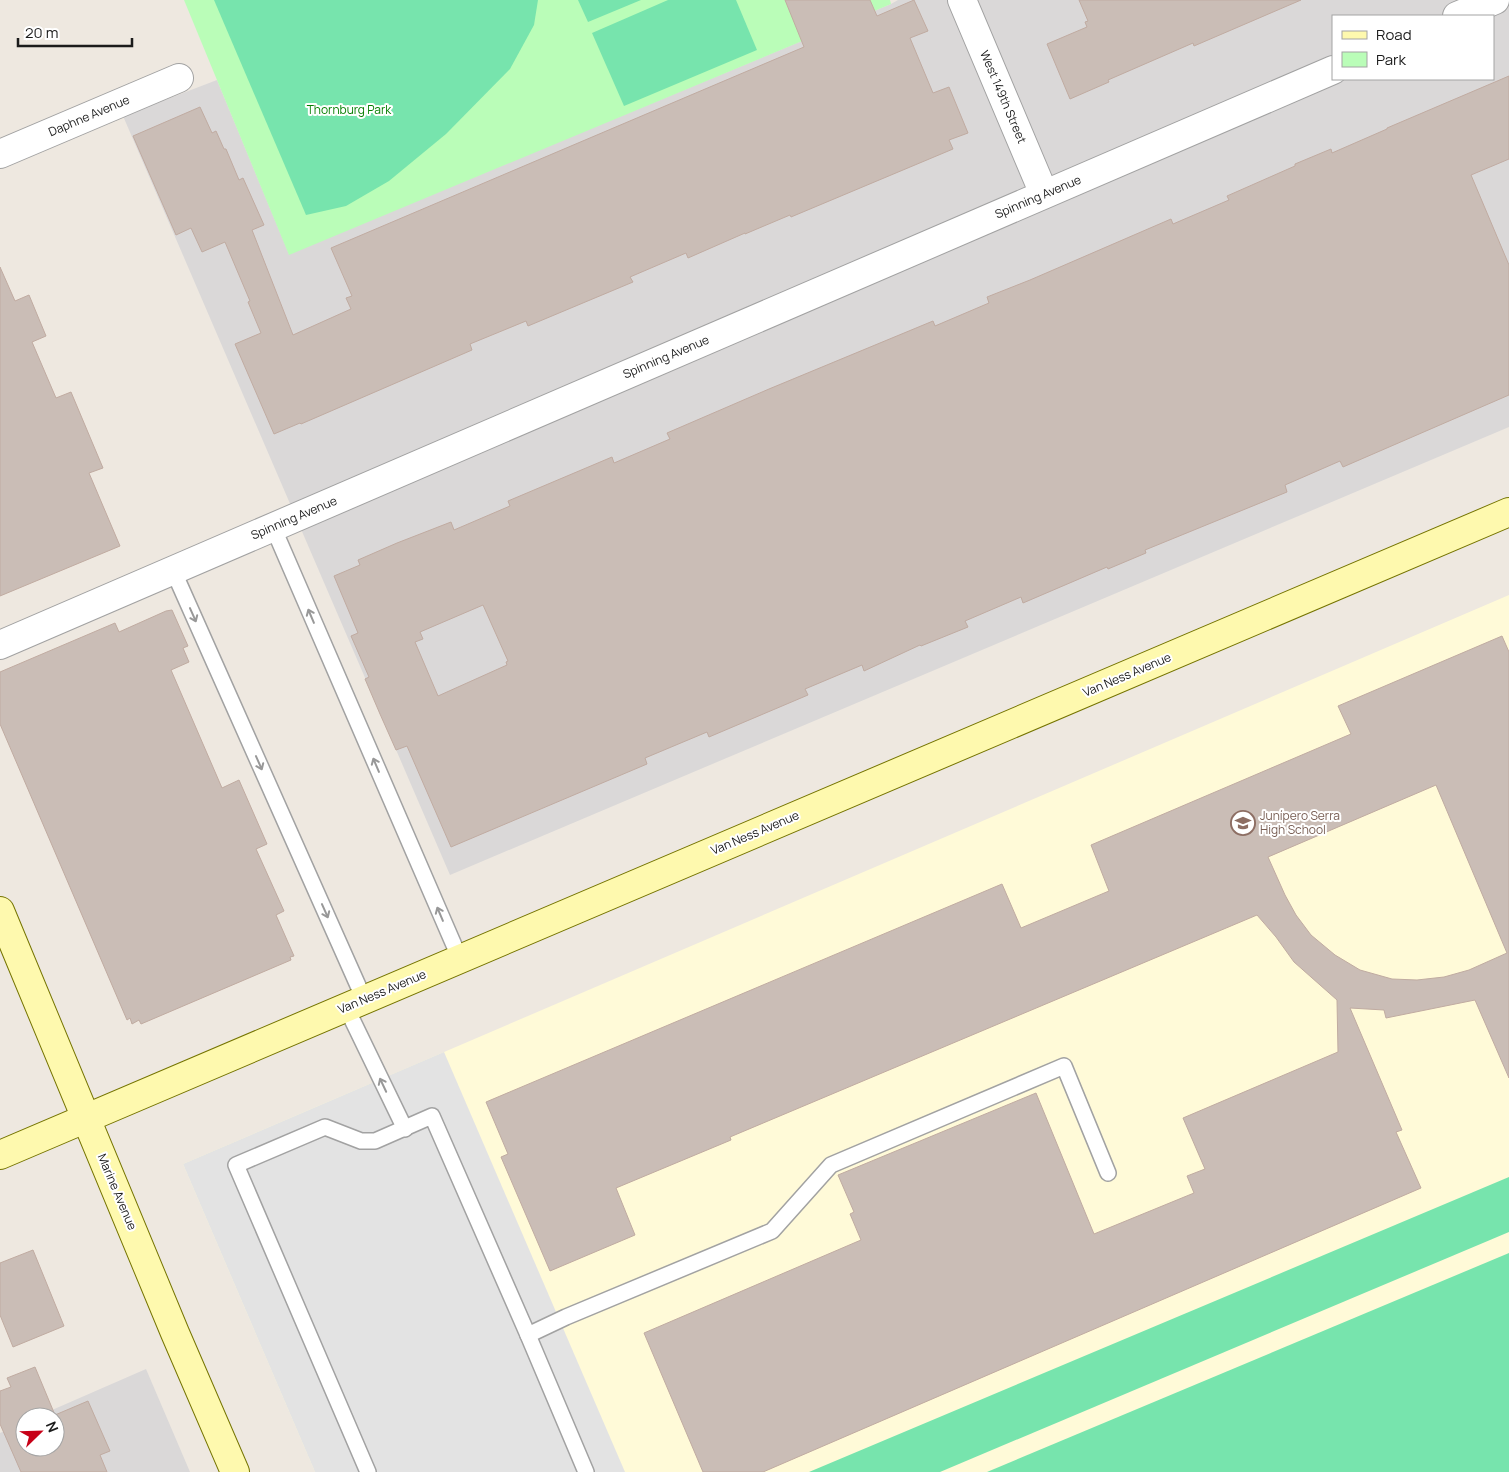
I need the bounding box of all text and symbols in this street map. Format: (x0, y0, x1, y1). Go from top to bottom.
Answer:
scale bar (18, 15, 131, 47)
legend (1332, 15, 1494, 80)
text: 20 m (25, 22, 58, 43)
text: Road (1376, 24, 1412, 45)
street label: West 149th Street (976, 48, 1031, 146)
text: Park (1376, 49, 1406, 70)
street label: Daphne Avenue (46, 91, 132, 140)
park label: Thornburg Park (307, 101, 392, 118)
street label: Spinning Avenue (992, 171, 1084, 222)
street label: Spinning Avenue (620, 331, 712, 382)
street label: Spinning Avenue (248, 492, 340, 543)
one-way arrow (188, 607, 198, 622)
one-way arrow (306, 609, 316, 624)
street label: Van Ness Avenue (1080, 648, 1173, 701)
one-way arrow (254, 755, 264, 770)
one-way arrow (370, 758, 380, 773)
street label: Van Ness Avenue (708, 806, 801, 859)
place label: Junípero Serra High School (1260, 807, 1340, 838)
school or university icon: Junípero Serra High School (1230, 810, 1256, 836)
one-way arrow (321, 903, 331, 918)
one-way arrow (435, 907, 445, 922)
street label: Van Ness Avenue (335, 965, 428, 1018)
one-way arrow (378, 1078, 388, 1093)
street label: Marine Avenue (94, 1151, 141, 1233)
north arrow (15, 1407, 65, 1457)
text: N (42, 1418, 63, 1435)

